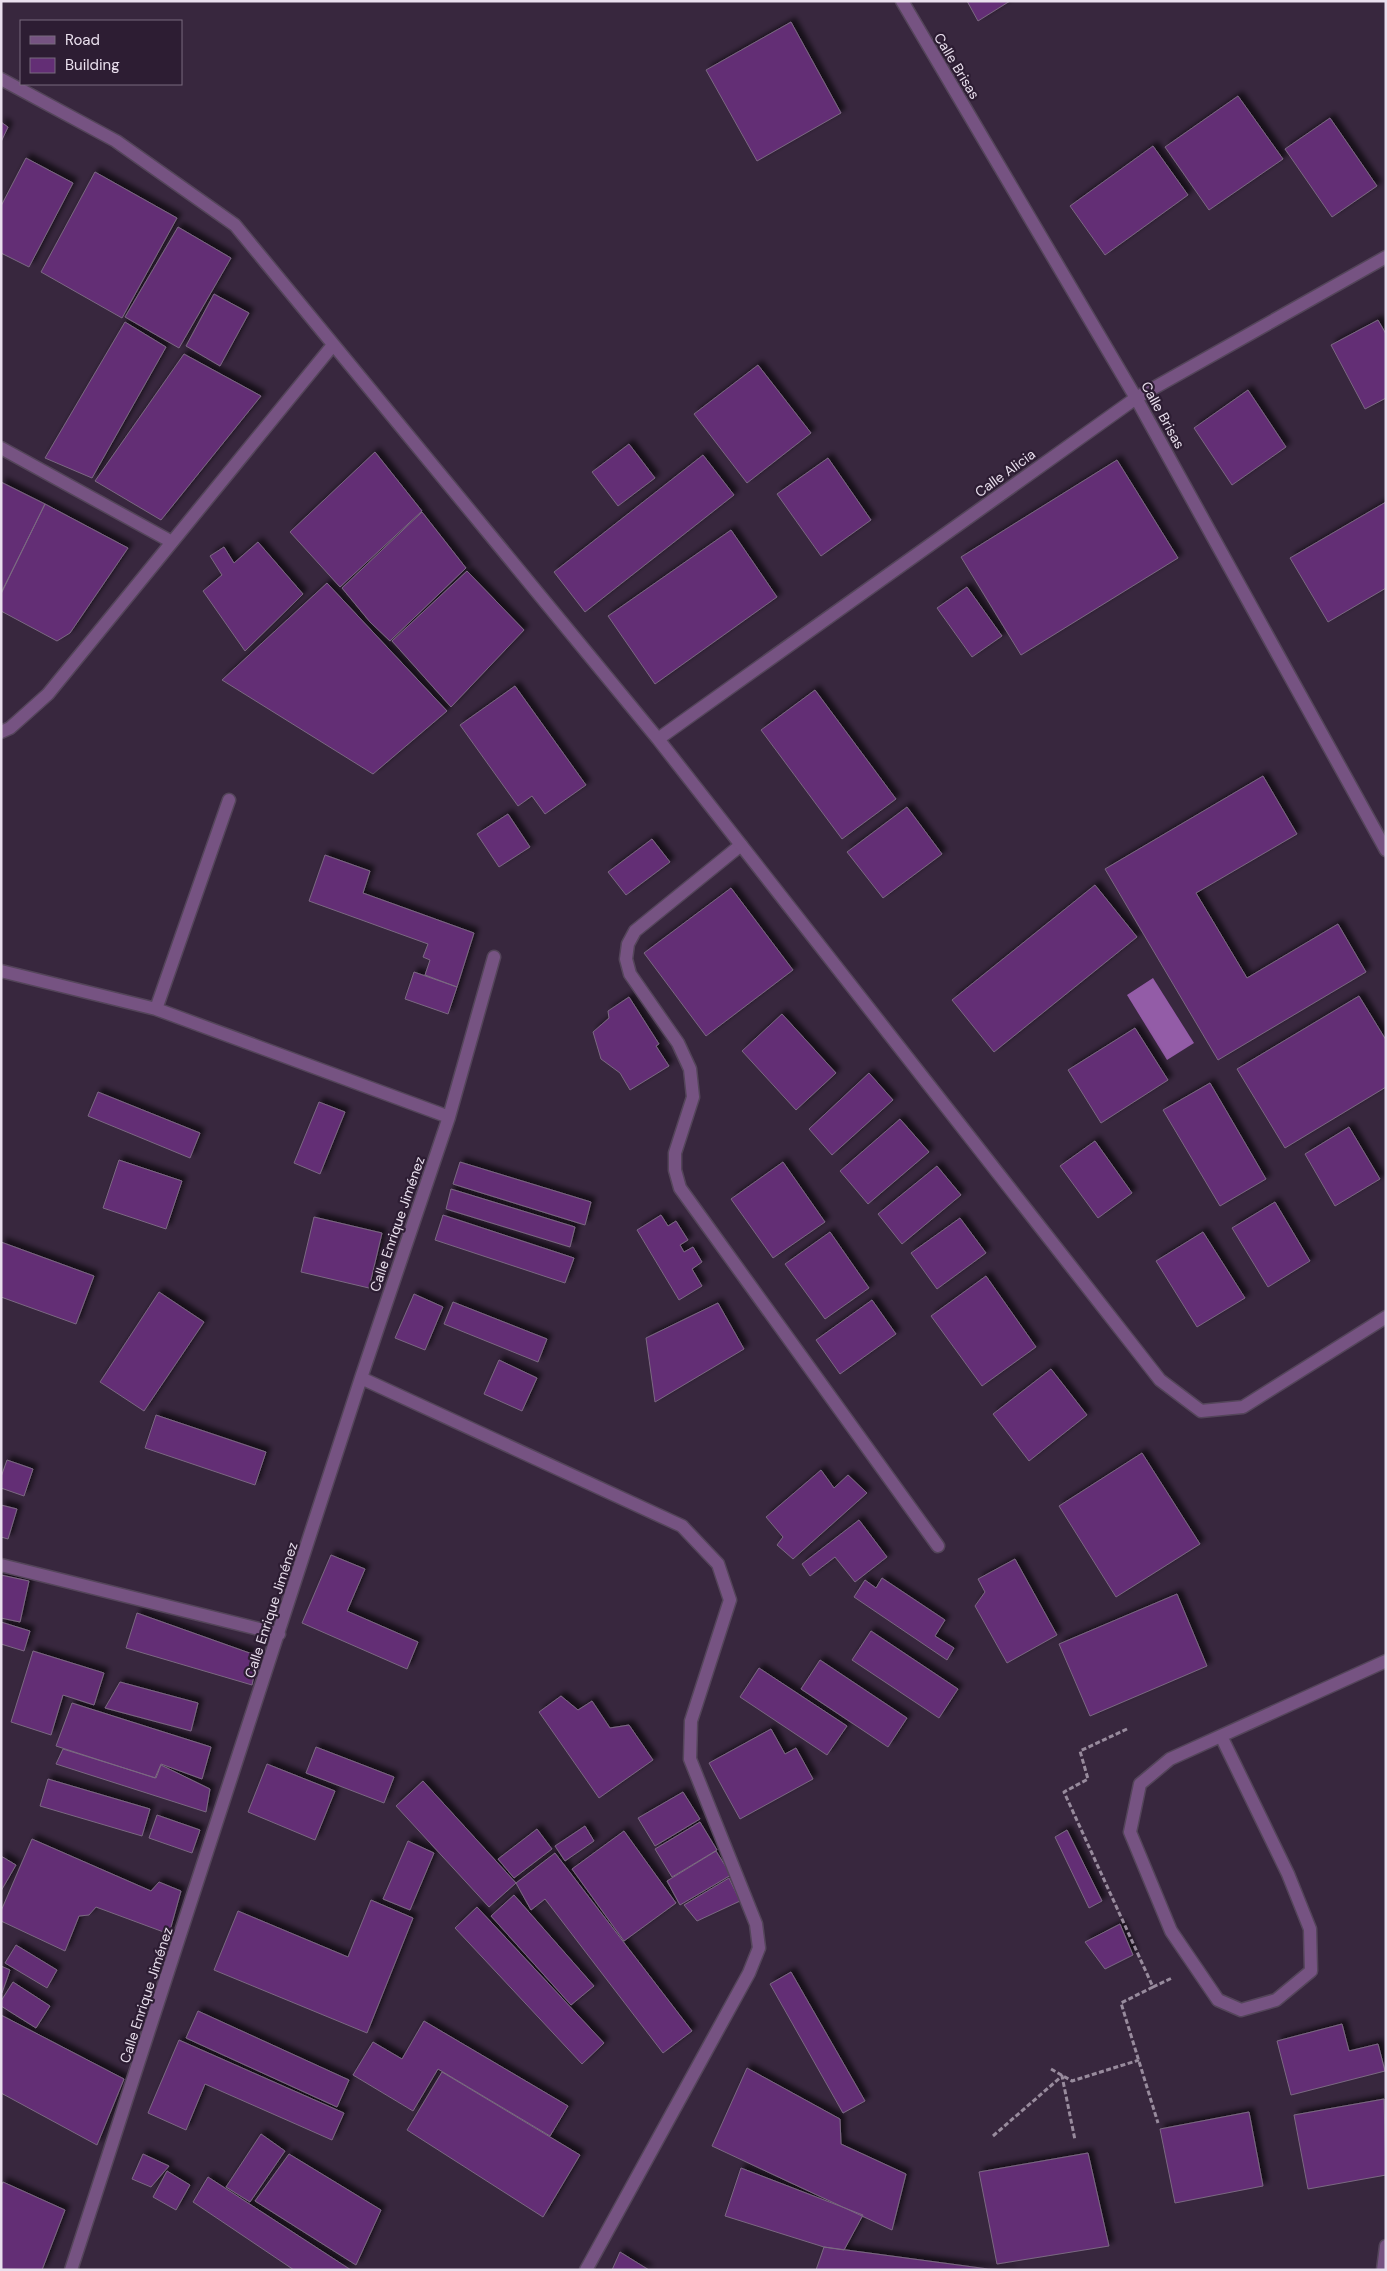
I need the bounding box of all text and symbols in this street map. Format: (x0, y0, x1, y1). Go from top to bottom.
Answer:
legend (20, 20, 182, 85)
text: Road (65, 30, 100, 50)
street label: Calle Brisas (930, 30, 984, 102)
text: Building (65, 55, 120, 75)
street label: Calle Brisas (1137, 378, 1189, 452)
street label: Calle Alicia (971, 445, 1039, 501)
street label: Calle Enrique Jiménez (365, 1154, 429, 1294)
street label: Calle Enrique Jiménez (241, 1540, 301, 1680)
street label: Calle Enrique Jiménez (116, 1925, 176, 2065)

